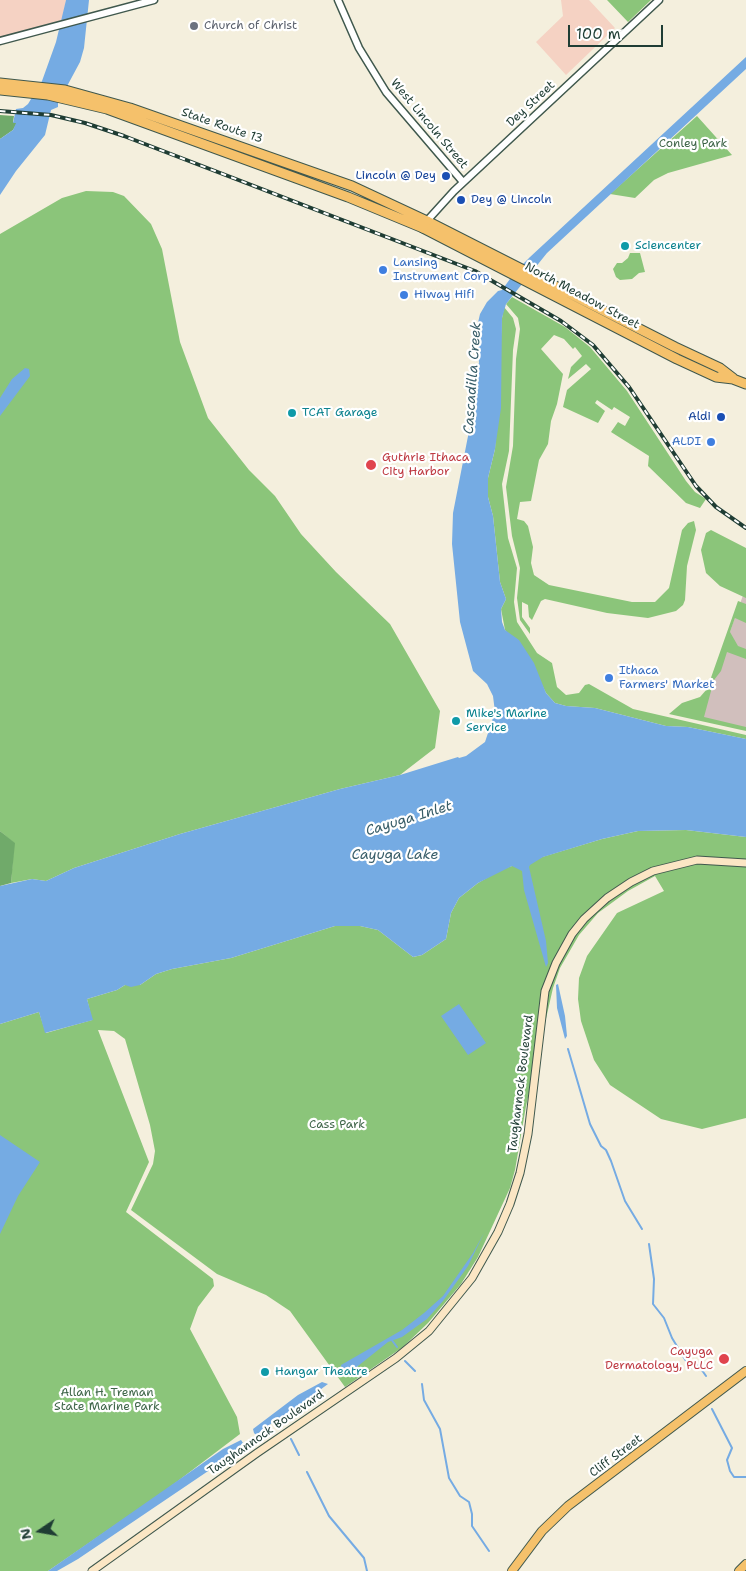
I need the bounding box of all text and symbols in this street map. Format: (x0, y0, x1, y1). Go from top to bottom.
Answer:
scale bar (571, 15, 666, 47)
place label: Church of Christ (204, 19, 297, 33)
marker: Church of Christ (188, 20, 200, 32)
text: 100 m (576, 24, 621, 44)
street label: West Lincoln Street (387, 76, 471, 172)
street label: Dey Street (504, 78, 558, 130)
street label: State Route 13 (179, 105, 265, 147)
park label: Conley Park (659, 137, 727, 151)
place label: Lincoln @ Dey (355, 169, 436, 183)
marker: Lincoln @ Dey (440, 170, 452, 182)
place label: Dey @ Lincoln (471, 193, 552, 207)
marker: Dey @ Lincoln (455, 194, 467, 206)
place label: Sciencenter (635, 239, 701, 253)
marker: Sciencenter (619, 240, 631, 252)
place label: Lansing Instrument Corp (393, 256, 490, 284)
street label: North Meadow Street (522, 260, 642, 332)
marker: Lansing Instrument Corp (377, 264, 389, 276)
place label: Hiway Hifi (414, 288, 474, 302)
marker: Hiway Hifi (398, 289, 410, 301)
water label: Cascadilla Creek (461, 321, 485, 435)
place label: TCAT Garage (302, 406, 378, 420)
marker: TCAT Garage (286, 407, 298, 419)
place label: Aldi (688, 410, 711, 424)
marker: Aldi (715, 411, 727, 423)
place label: ALDI (672, 435, 701, 449)
marker: ALDI (705, 436, 717, 448)
place label: Guthrie Ithaca City Harbor (382, 451, 469, 479)
marker: Guthrie Ithaca City Harbor (364, 458, 378, 472)
place label: Ithaca Farmers' Market (619, 664, 715, 692)
marker: Ithaca Farmers' Market (603, 672, 615, 684)
place label: Mike's Marine Service (466, 707, 547, 735)
marker: Mike's Marine Service (450, 715, 462, 727)
water label: Cayuga Inlet (364, 798, 454, 840)
water label: Cayuga Lake (352, 847, 438, 863)
street label: Taughannock Boulevard (505, 1014, 537, 1154)
park label: Cass Park (309, 1118, 365, 1132)
place label: Cayuga Dermatology, PLLC (605, 1345, 713, 1373)
marker: Cayuga Dermatology, PLLC (717, 1352, 731, 1366)
place label: Hangar Theatre (275, 1365, 368, 1379)
marker: Hangar Theatre (259, 1366, 271, 1378)
park label: Allan H. Treman State Marine Park (54, 1386, 160, 1414)
street label: Taughannock Boulevard (205, 1387, 327, 1479)
street label: Cliff Street (587, 1431, 645, 1481)
north arrow (15, 1506, 65, 1556)
text: N (15, 1527, 35, 1541)

